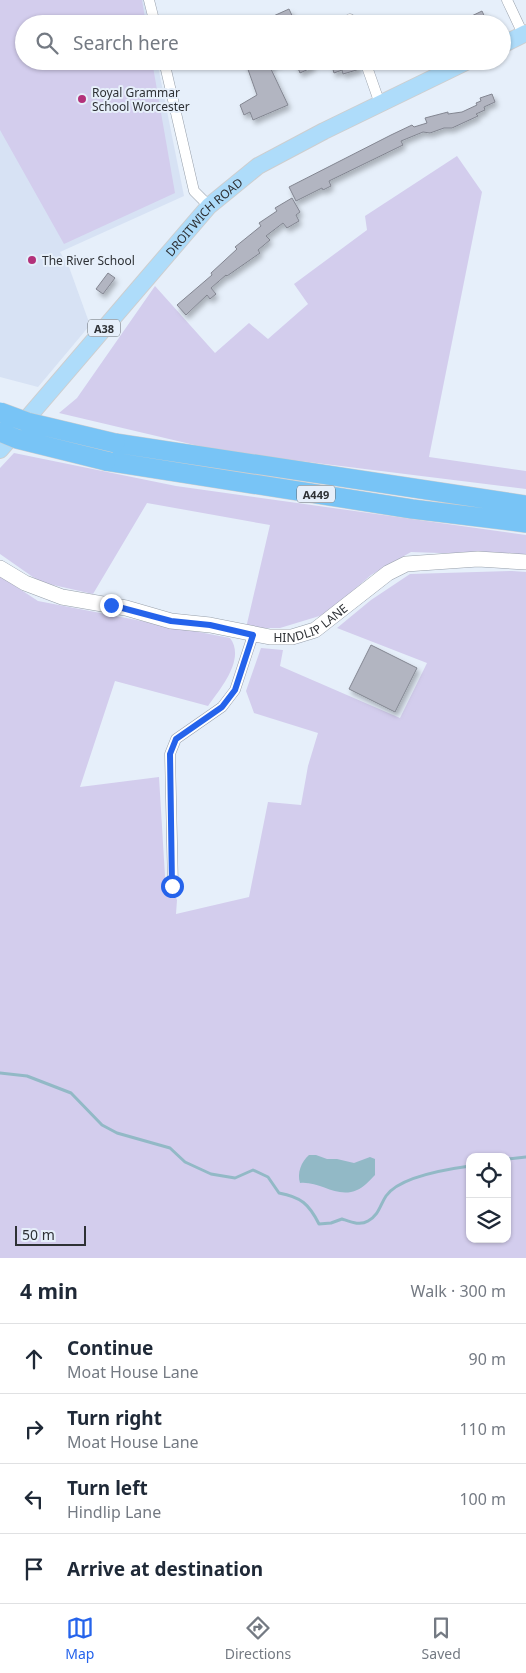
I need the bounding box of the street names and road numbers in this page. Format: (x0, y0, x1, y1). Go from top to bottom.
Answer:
street label: DROITWICH ROAD (161, 173, 246, 260)
road number: A38 (88, 319, 120, 336)
road number: A449 (297, 486, 335, 502)
street label: HINDLIP LANE (273, 599, 351, 646)

